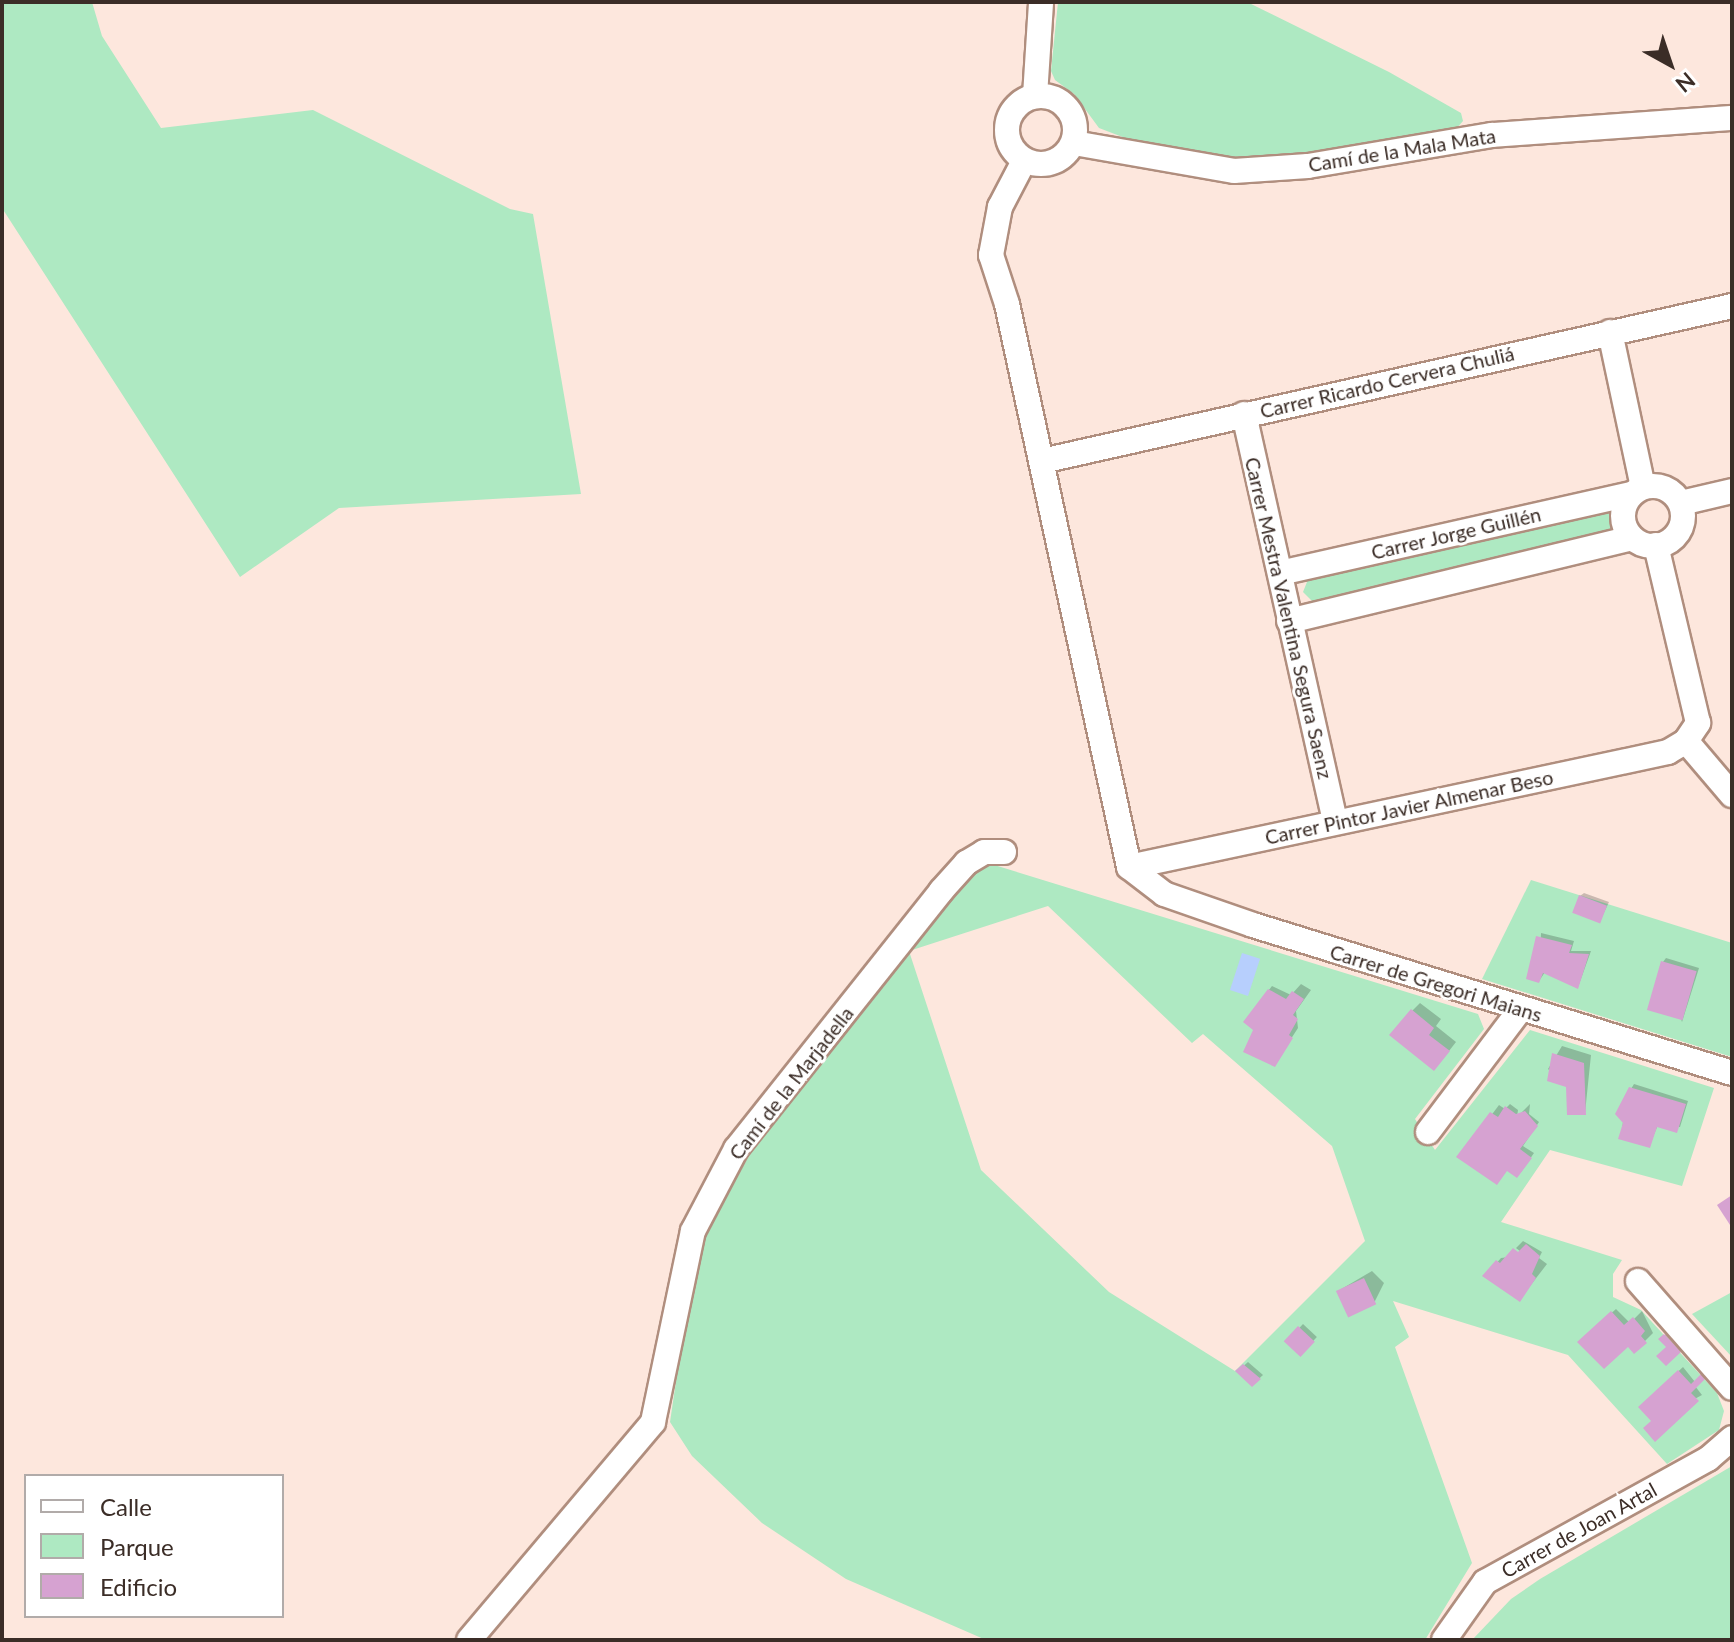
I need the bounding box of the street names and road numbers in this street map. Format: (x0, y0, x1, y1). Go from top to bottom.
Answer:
street label: Camí de la Mala Mata (1307, 123, 1497, 177)
street label: Carrer Ricardo Cervera Chuliá (1257, 341, 1517, 423)
street label: Carrer Mestra Valentina Segura Saenz (1240, 454, 1338, 782)
street label: Carrer Jorge Guillén (1368, 502, 1544, 564)
street label: Carrer Pintor Javier Almenar Beso (1261, 764, 1557, 850)
street label: Carrer de Gregori Maians (1327, 939, 1545, 1027)
street label: Camí de la Marjadella (724, 1002, 858, 1164)
street label: Carrer de Joan Artal (1496, 1477, 1662, 1583)

